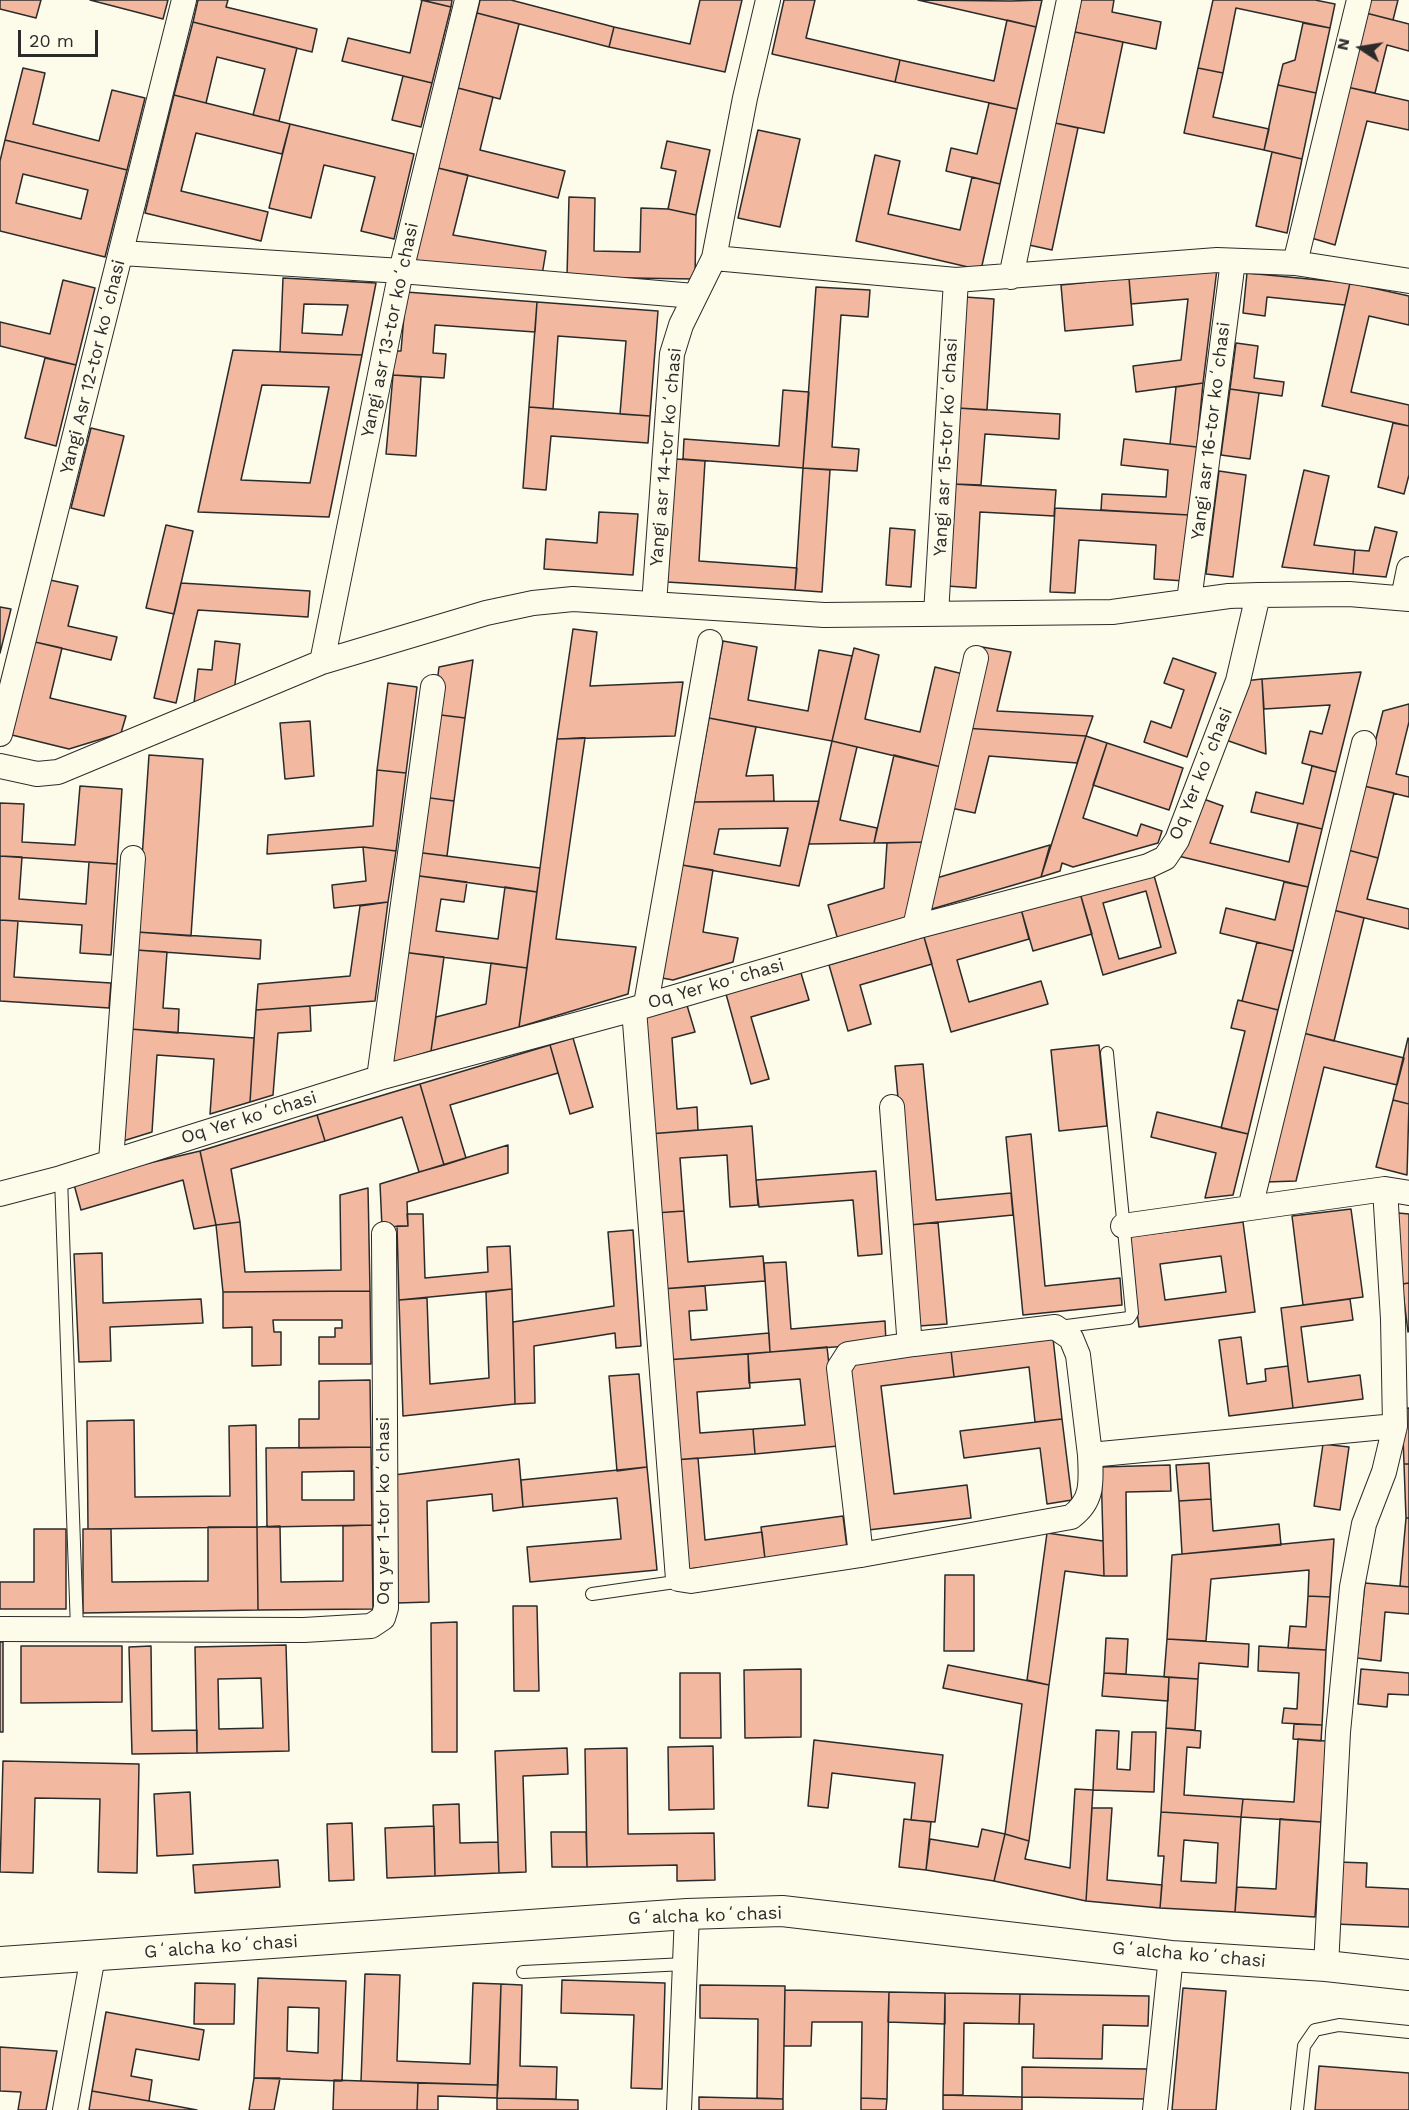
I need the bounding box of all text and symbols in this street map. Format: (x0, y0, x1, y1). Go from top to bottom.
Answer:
scale bar (21, 18, 100, 56)
north arrow (1331, 18, 1391, 78)
text: 20 m (29, 30, 74, 51)
text: N (1332, 36, 1353, 52)
street label: Yangi asr 13-tor koʻchasi (357, 221, 423, 439)
street label: Yangi Asr 12-tor koʻchasi (56, 258, 130, 476)
street label: Yangi asr 16-tor koʻchasi (1187, 321, 1235, 541)
street label: Yangi asr 15-tor koʻchasi (929, 337, 963, 557)
street label: Yangi asr 14-tor koʻchasi (646, 347, 686, 567)
street label: Oq Yer koʻchasi (1165, 705, 1237, 843)
street label: Oq Yer koʻchasi (645, 954, 787, 1014)
street label: Oq Yer koʻchasi (178, 1087, 320, 1149)
street label: Oq yer 1-tor koʻchasi (373, 1417, 395, 1605)
street label: Gʻalcha koʻchasi (628, 1903, 782, 1929)
street label: Gʻalcha koʻchasi (143, 1931, 299, 1963)
street label: Gʻalcha koʻchasi (1111, 1938, 1267, 1972)

